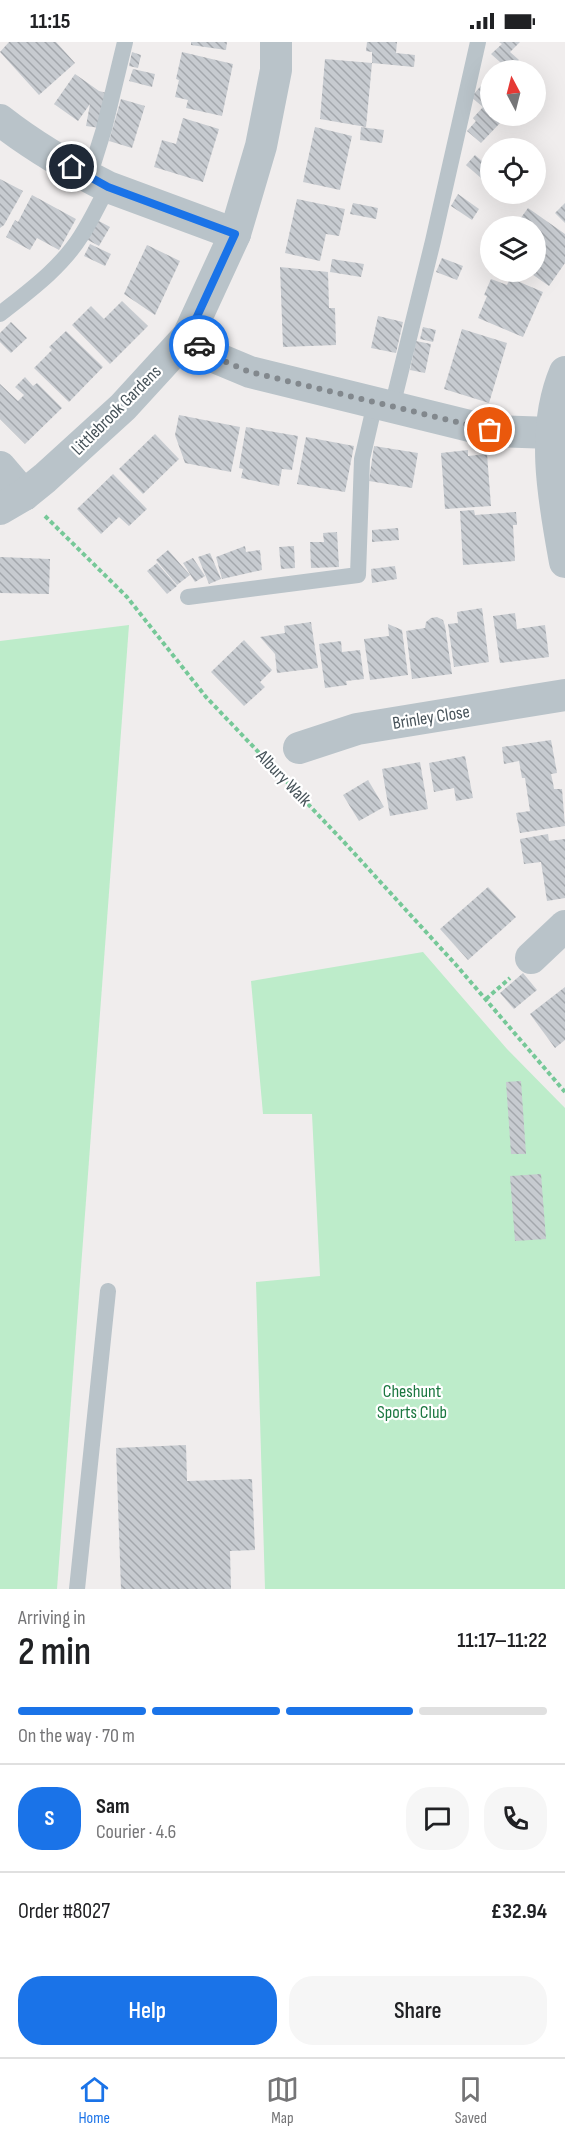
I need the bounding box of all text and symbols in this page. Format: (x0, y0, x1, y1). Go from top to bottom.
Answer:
text: 11:15 (30, 8, 70, 35)
north arrow (480, 60, 546, 126)
map controls (480, 60, 546, 282)
button: locate (480, 138, 546, 204)
pin (46, 141, 97, 192)
icon: home (55, 150, 88, 183)
button: layers (480, 216, 546, 282)
courier (169, 315, 229, 375)
icon: car (183, 329, 216, 362)
street label: Littlebrook Gardens (67, 361, 166, 460)
pin (464, 404, 515, 455)
icon: bag (473, 413, 506, 446)
street label: Brinley Close (391, 701, 471, 734)
street label: Albury Walk (251, 745, 316, 811)
park label: Cheshunt Sports Club (377, 1381, 447, 1423)
text: Arriving in (18, 1606, 86, 1630)
text: 11:17–11:22 (457, 1627, 547, 1654)
text: 2 min (18, 1629, 91, 1676)
text: On the way · 70 m (18, 1724, 135, 1748)
button: chat (406, 1787, 469, 1850)
button: phone (484, 1787, 547, 1850)
text: Sam (96, 1793, 130, 1820)
text: S (45, 1805, 54, 1832)
text: Courier · 4.6 (96, 1820, 176, 1844)
text: Order #8027 (18, 1898, 110, 1925)
text: £32.94 (491, 1898, 547, 1925)
button: Help (18, 1976, 277, 2045)
button: Share (289, 1976, 547, 2045)
tab: Home (78, 2073, 111, 2128)
tab: Map (266, 2073, 299, 2128)
tab: Saved (454, 2073, 487, 2128)

